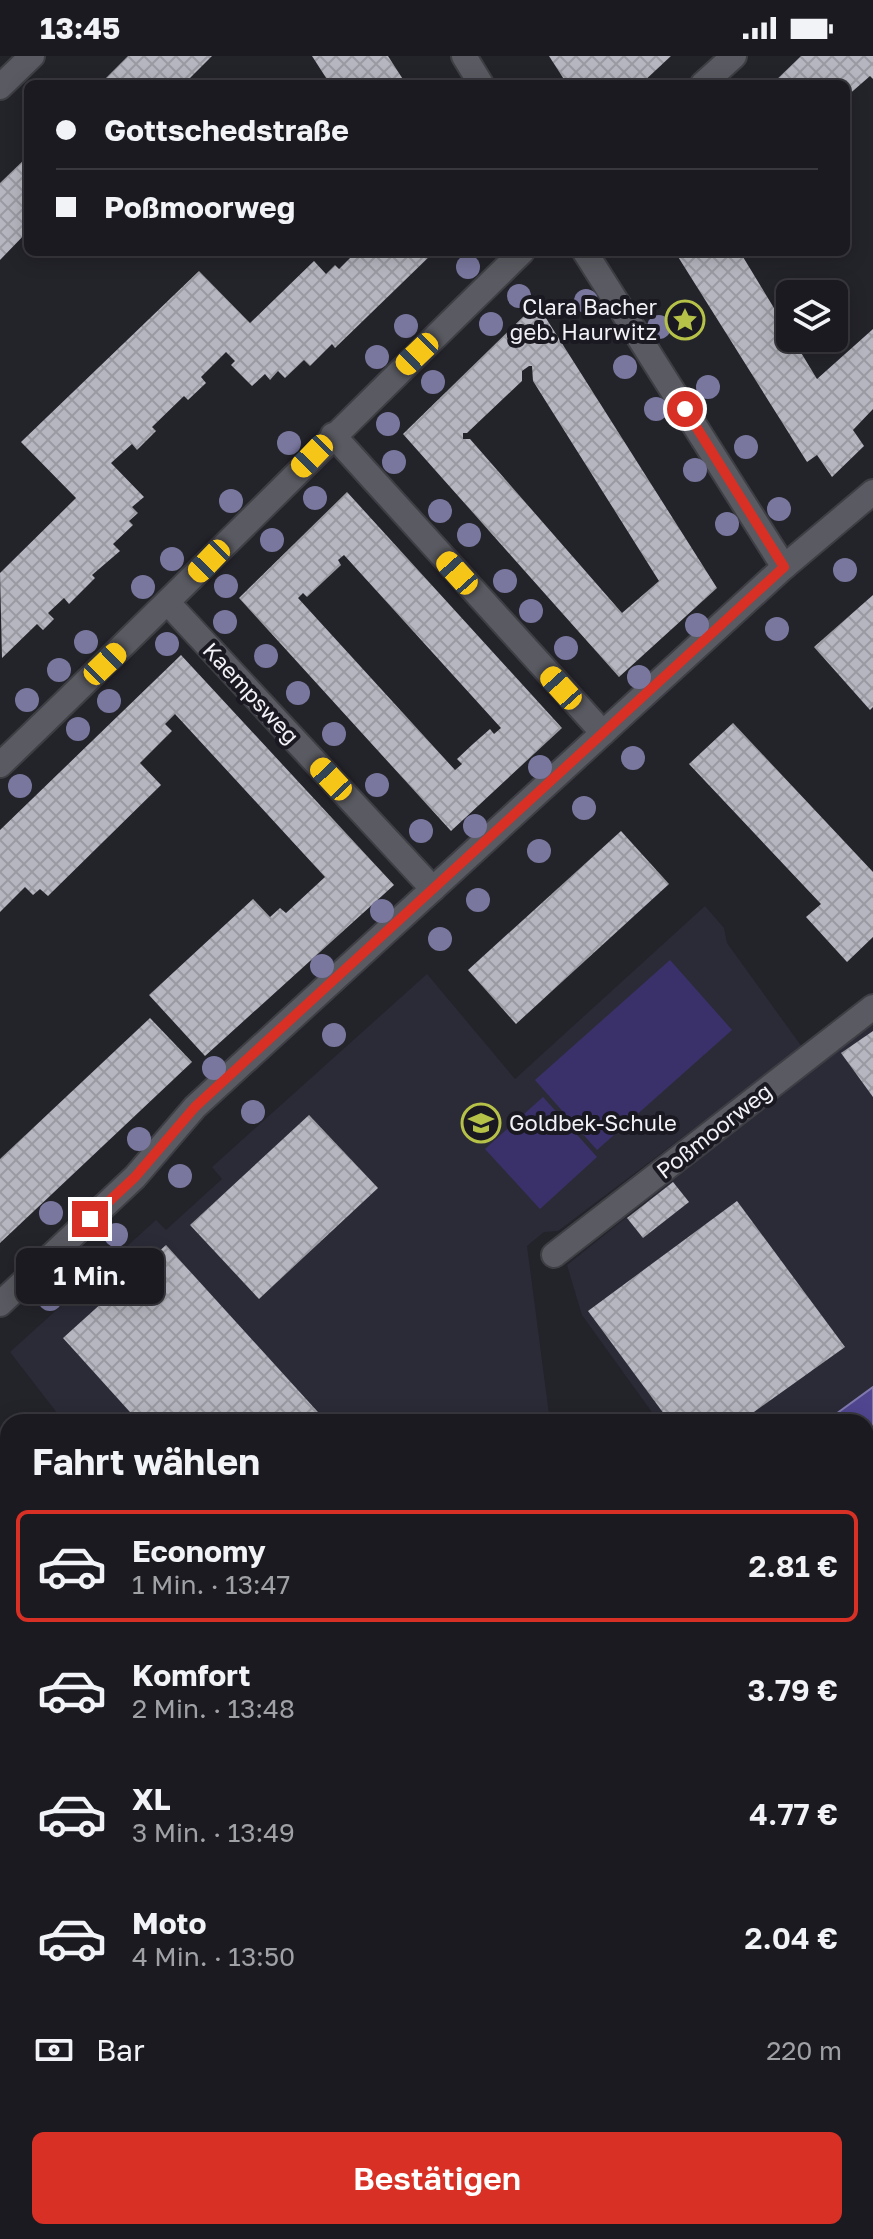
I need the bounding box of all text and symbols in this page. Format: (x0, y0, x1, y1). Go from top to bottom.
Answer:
text: 13:45 (40, 10, 120, 46)
text: Gottschedstraße (104, 112, 349, 148)
text: Poßmoorweg (104, 189, 295, 225)
map controls (776, 280, 848, 352)
button: layers (776, 280, 848, 352)
place label: Clara Bacher geb. Haurwitz (510, 293, 657, 345)
place icon: Clara Bacher geb. Haurwitz (664, 299, 706, 341)
car (391, 329, 443, 379)
route start (667, 391, 703, 427)
car (287, 430, 337, 482)
car (184, 535, 234, 587)
car (432, 547, 482, 599)
street label: Kaempsweg (198, 636, 305, 749)
car (79, 639, 131, 689)
car (536, 662, 586, 714)
car (306, 753, 356, 805)
street label: Poßmoorweg (651, 1077, 777, 1184)
school or university icon: Goldbek-Schule (460, 1102, 502, 1144)
place label: Goldbek-Schule (509, 1109, 677, 1136)
route end (72, 1201, 108, 1237)
callout: 1 Min. (16, 1247, 164, 1303)
text: 1 Min. (53, 1260, 127, 1291)
text: Fahrt wählen (32, 1440, 260, 1483)
icon: car (36, 1530, 108, 1602)
text: Economy (132, 1533, 266, 1569)
text: 2.81 € (749, 1548, 838, 1584)
text: 1 Min. · 13:47 (132, 1569, 290, 1600)
icon: car (36, 1654, 108, 1726)
text: Komfort (132, 1657, 251, 1693)
text: 3.79 € (747, 1672, 838, 1708)
text: 2 Min. · 13:48 (132, 1693, 295, 1724)
icon: car (36, 1778, 108, 1850)
text: XL (132, 1781, 171, 1817)
text: 4.77 € (749, 1796, 838, 1832)
text: 3 Min. · 13:49 (132, 1817, 295, 1848)
icon: car (36, 1902, 108, 1974)
text: Moto (132, 1905, 207, 1941)
text: 2.04 € (745, 1920, 838, 1956)
text: 4 Min. · 13:50 (132, 1941, 295, 1972)
icon: cash (32, 2028, 76, 2072)
text: Bar (96, 2032, 145, 2068)
text: 220 m (766, 2035, 842, 2066)
button: Bestätigen (32, 2132, 842, 2224)

